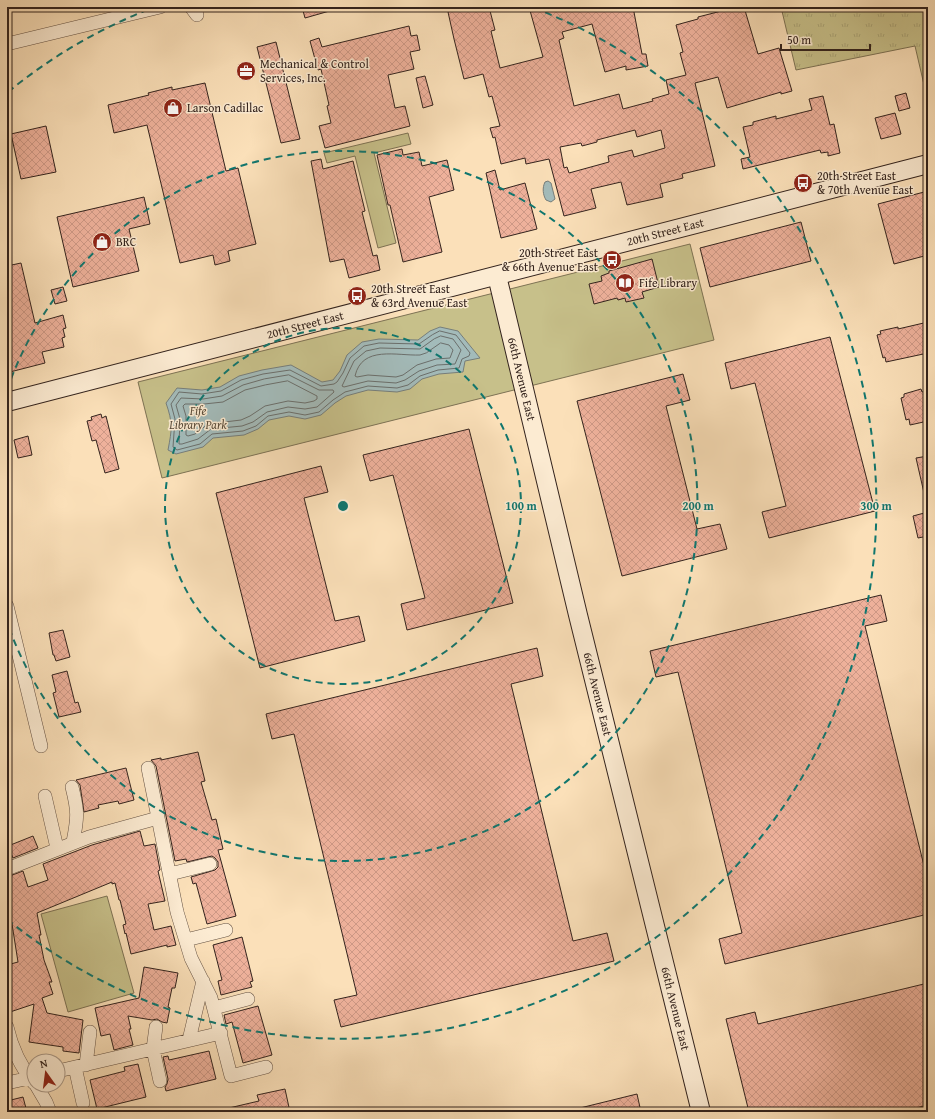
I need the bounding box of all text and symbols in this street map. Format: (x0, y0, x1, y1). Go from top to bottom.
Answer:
scale bar (781, 26, 870, 52)
text: 50 m (787, 31, 811, 48)
place label: Mechanical & Control Services, Inc. (260, 55, 369, 86)
office icon: Mechanical & Control Services, Inc. (235, 60, 257, 82)
shop icon: Larson Cadillac (162, 97, 184, 119)
place label: Larson Cadillac (187, 99, 264, 116)
place label: 20th Street East & 70th Avenue East (817, 167, 914, 198)
bus stop icon: 20th Street East & 70th Avenue East (792, 172, 814, 194)
street label: 20th Street East (625, 213, 706, 250)
shop icon: BRC (91, 231, 113, 253)
place label: BRC (116, 233, 137, 250)
place label: 20th Street East & 66th Avenue East (502, 244, 599, 275)
bus stop icon: 20th Street East & 66th Avenue East (601, 249, 623, 271)
library icon: Fife Library (614, 272, 636, 294)
place label: Fife Library (639, 274, 697, 291)
place label: 20th Street East & 63rd Avenue East (371, 280, 468, 311)
bus stop icon: 20th Street East & 63rd Avenue East (346, 285, 368, 307)
street label: 20th Street East (265, 306, 346, 343)
street label: 66th Avenue East (504, 335, 541, 423)
park label: Fife Library Park (168, 402, 227, 433)
text: 100 m (505, 497, 538, 514)
text: 200 m (682, 497, 715, 514)
text: 300 m (860, 497, 893, 514)
centre of rings (336, 499, 350, 513)
street label: 66th Avenue East (580, 650, 617, 738)
street label: 66th Avenue East (657, 965, 695, 1053)
north arrow (26, 1053, 66, 1093)
text: N (38, 1054, 50, 1072)

